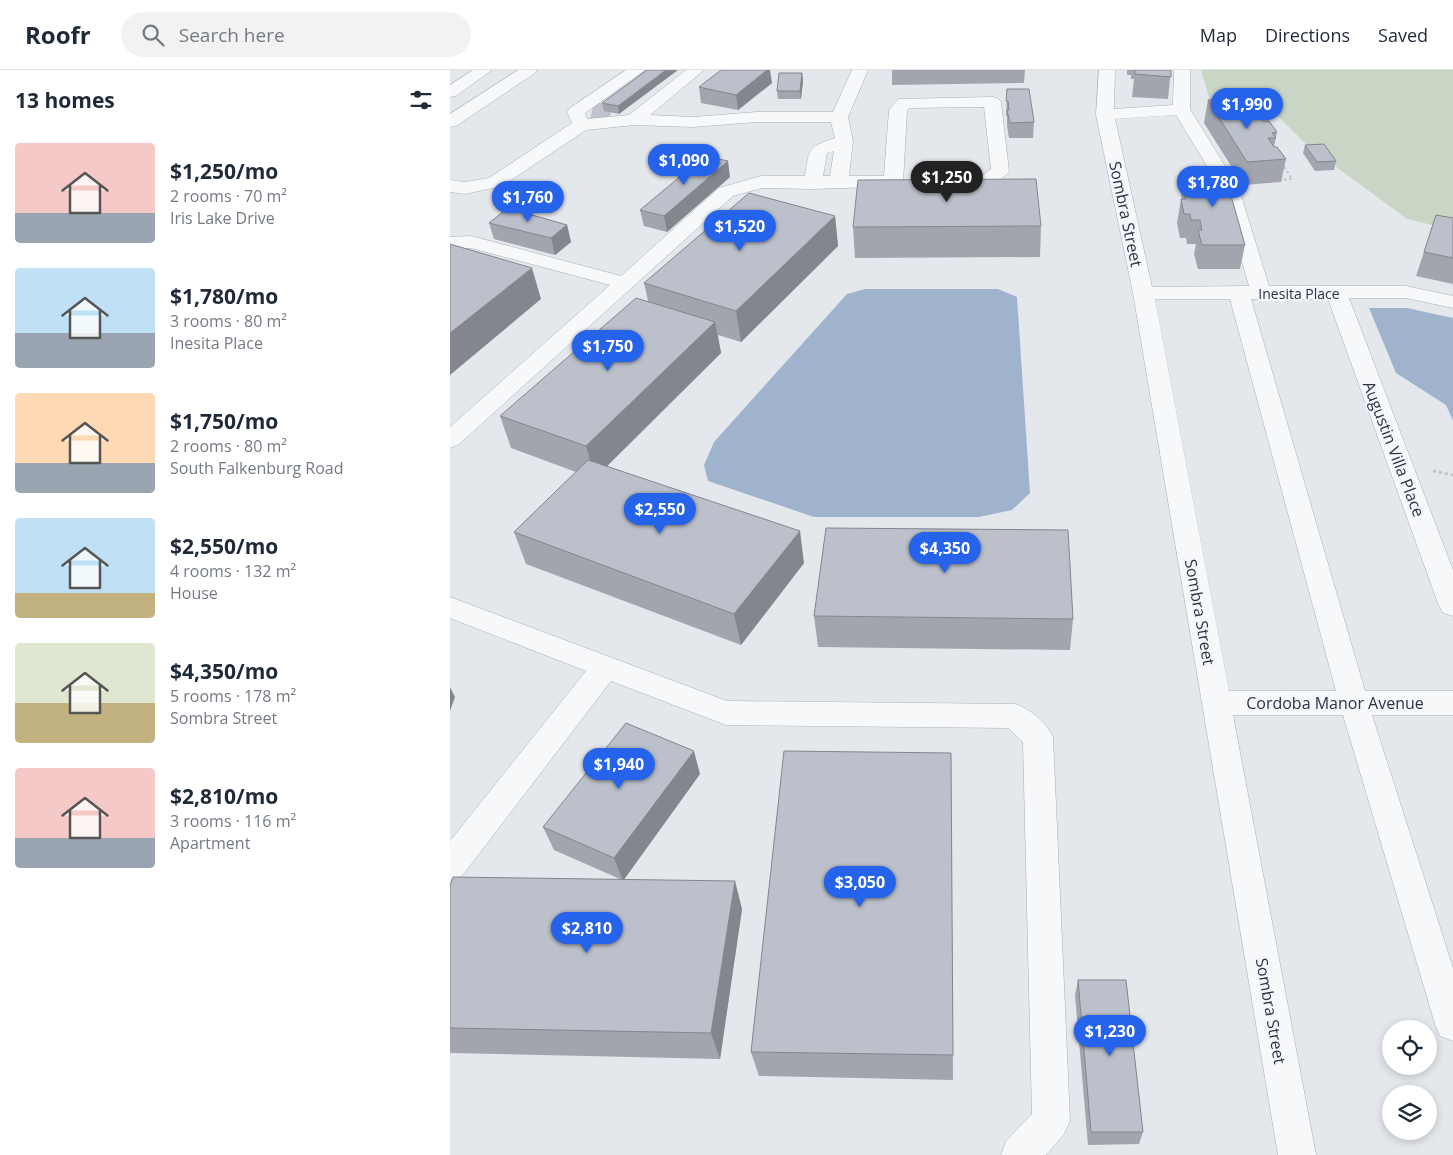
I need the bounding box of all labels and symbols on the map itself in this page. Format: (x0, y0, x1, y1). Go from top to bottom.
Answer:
pin: $1,990 (1206, 88, 1288, 130)
pin: $1,090 (643, 144, 725, 186)
street label: Sombra Street (1104, 159, 1148, 269)
pin: $1,250 (906, 160, 988, 203)
pin: $1,780 (1172, 166, 1254, 208)
pin: $1,760 (487, 180, 569, 223)
pin: $1,520 (699, 210, 781, 252)
street label: Inesita Place (1258, 284, 1340, 303)
pin: $1,750 (567, 330, 649, 372)
street label: Augustin Villa Place (1358, 378, 1430, 520)
pin: $2,550 (619, 492, 701, 535)
pin: $4,350 (904, 532, 986, 574)
street label: Sombra Street (1180, 557, 1220, 667)
street label: Cordoba Manor Avenue (1246, 692, 1424, 714)
pin: $1,940 (578, 748, 660, 790)
pin: $3,050 (819, 866, 901, 908)
pin: $2,810 (546, 912, 628, 954)
street label: Sombra Street (1251, 956, 1291, 1066)
pin: $1,230 (1069, 1014, 1151, 1057)

